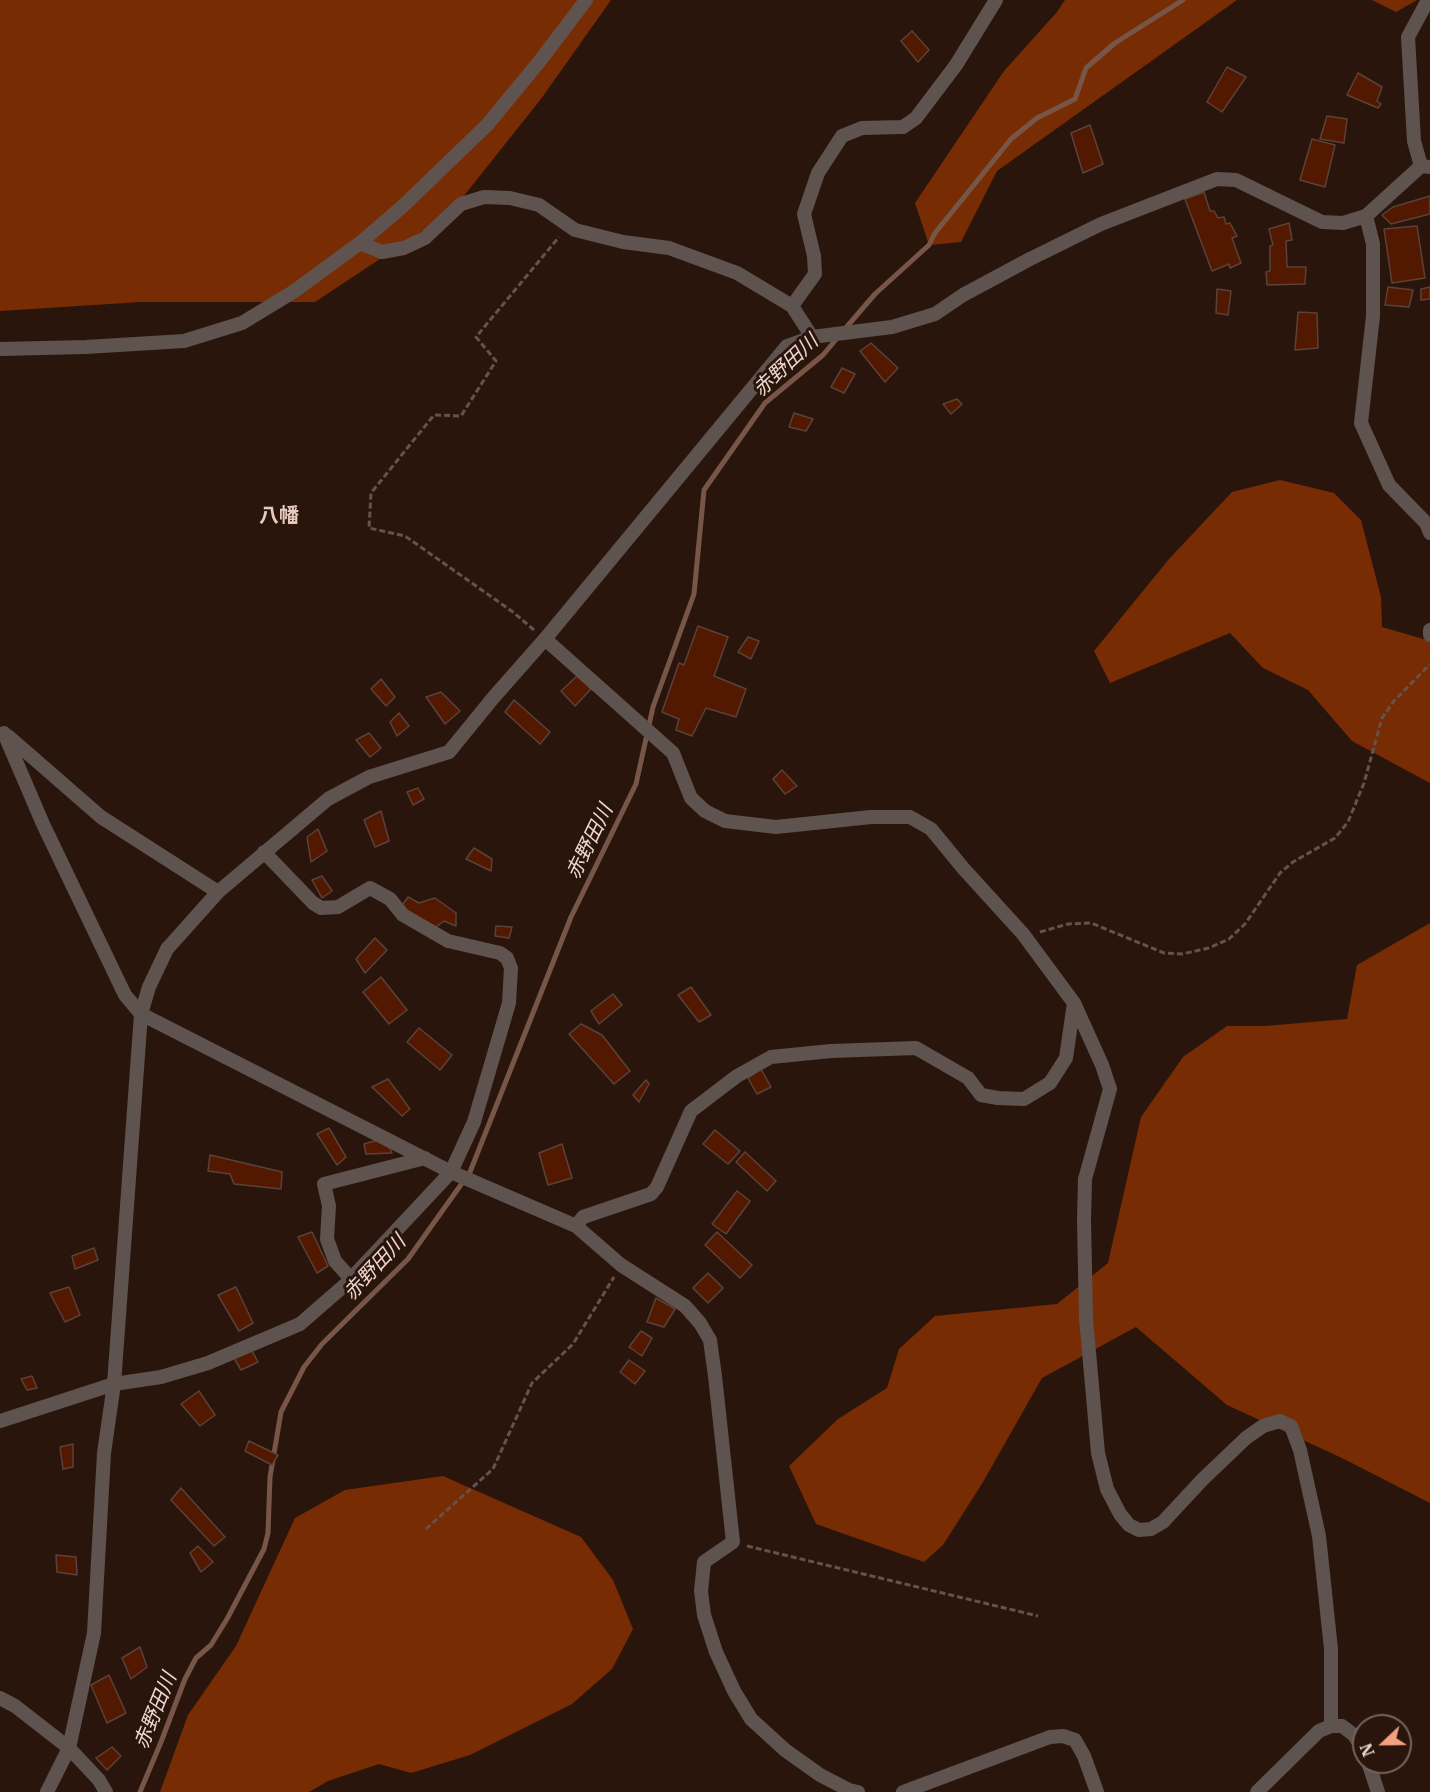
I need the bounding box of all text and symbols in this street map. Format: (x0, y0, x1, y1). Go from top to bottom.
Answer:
water label: 赤野田川 (749, 330, 823, 402)
district label: 八幡 (259, 504, 299, 528)
water label: 赤野田川 (562, 801, 618, 883)
water label: 赤野田川 (339, 1231, 411, 1305)
water label: 赤野田川 (130, 1669, 182, 1753)
north arrow (1352, 1714, 1412, 1774)
text: N (1356, 1740, 1379, 1760)

